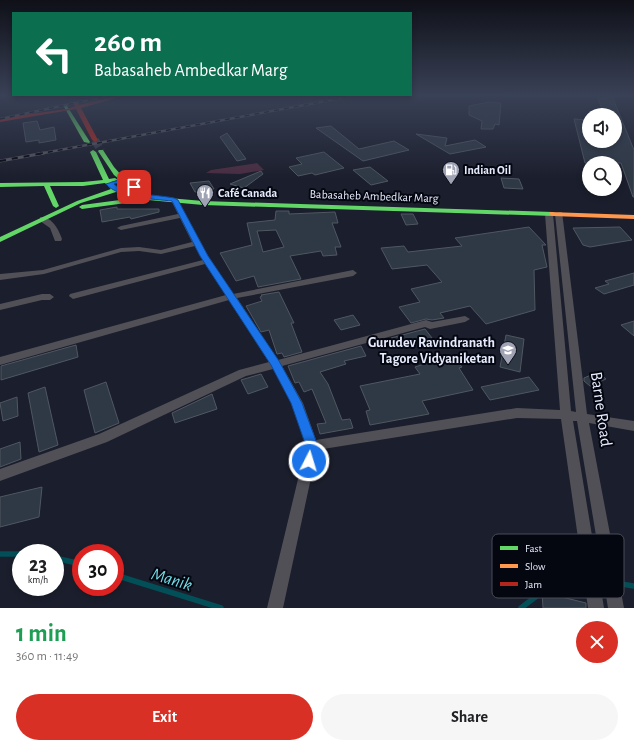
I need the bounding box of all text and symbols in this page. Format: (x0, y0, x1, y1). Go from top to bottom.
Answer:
icon: left (28, 28, 80, 80)
text: 260 m (94, 29, 162, 57)
text: Babasaheb Ambedkar Marg (94, 62, 287, 80)
map controls (582, 108, 622, 196)
button: sound (582, 108, 622, 148)
button: search (582, 156, 622, 196)
fuel station icon: Indian Oil (441, 160, 461, 185)
place label: Indian Oil (464, 164, 511, 176)
pin (117, 170, 151, 204)
icon: arrive (123, 176, 145, 198)
restaurant icon: Café Canada (195, 183, 215, 208)
place label: Café Canada (218, 187, 277, 199)
street label: Babasaheb Ambedkar Marg (309, 188, 439, 204)
place label: Gurudev Ravindranath Tagore Vidyaniketan (368, 336, 495, 366)
school or university icon: Gurudev Ravindranath Tagore Vidyaniketan (498, 340, 518, 365)
street label: Barne Road (588, 370, 615, 448)
position arrow (288, 440, 330, 482)
legend (492, 534, 624, 598)
text: Fast (525, 543, 543, 554)
speed limit sign: 30 (72, 544, 124, 596)
text: 23 (29, 555, 47, 575)
text: Slow (525, 561, 546, 572)
water label: Manik (149, 565, 194, 595)
text: km/h (28, 575, 48, 585)
text: Jam (525, 579, 542, 590)
button: close (576, 621, 618, 663)
text: 1 min (16, 622, 67, 646)
text: 360 m · 11:49 (16, 650, 78, 663)
button: Exit (16, 694, 313, 740)
button: Share (321, 694, 618, 740)

